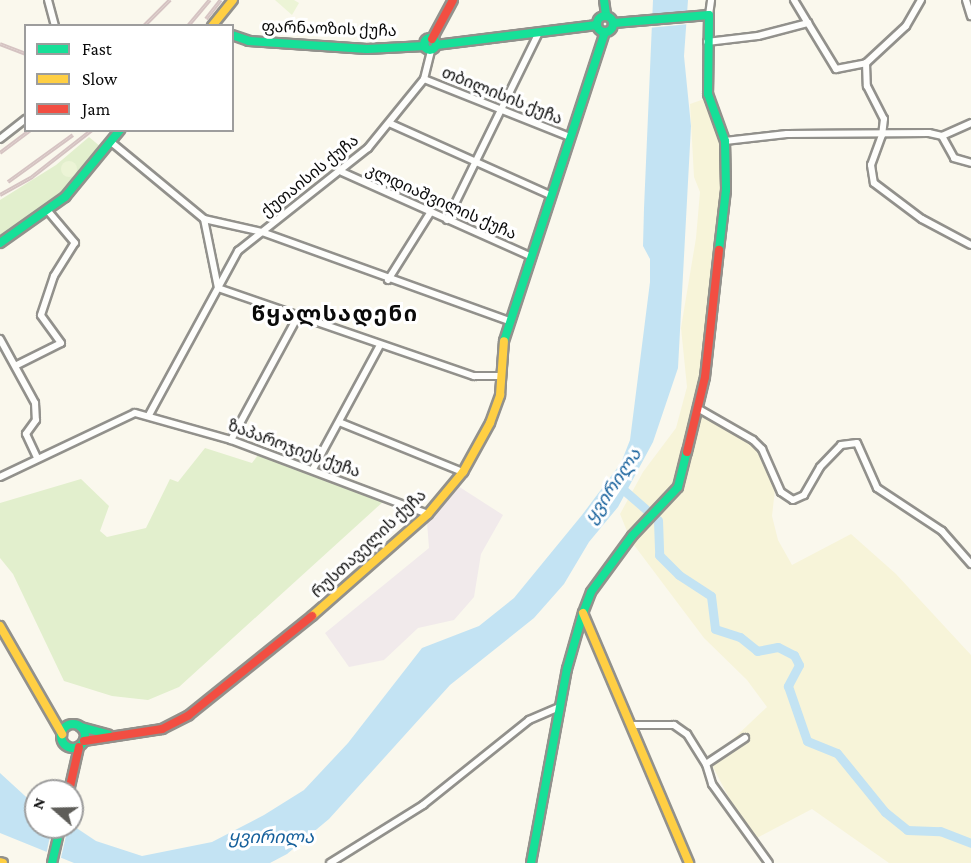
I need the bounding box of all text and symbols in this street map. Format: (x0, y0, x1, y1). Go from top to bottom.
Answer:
street label: ფარნაოზის ქუჩა (261, 17, 397, 41)
legend (24, 24, 234, 132)
text: Fast (82, 39, 112, 59)
street label: თბილისის ქუჩა (439, 63, 565, 129)
text: Slow (82, 69, 117, 89)
text: Jam (82, 99, 110, 119)
street label: ქუთაისის ქუჩა (257, 131, 363, 221)
street label: კლდიაშვილის ქუჩა (363, 160, 519, 244)
district label: წყალსადენი (252, 301, 418, 327)
street label: ზაპაროჯიეს ქუჩა (225, 416, 363, 482)
water label: ყვირილა (580, 444, 646, 528)
street label: რუსთაველის ქუჩა (308, 486, 430, 602)
north arrow (24, 779, 84, 839)
text: N (29, 795, 48, 811)
water label: ყვირილა (228, 826, 314, 848)

